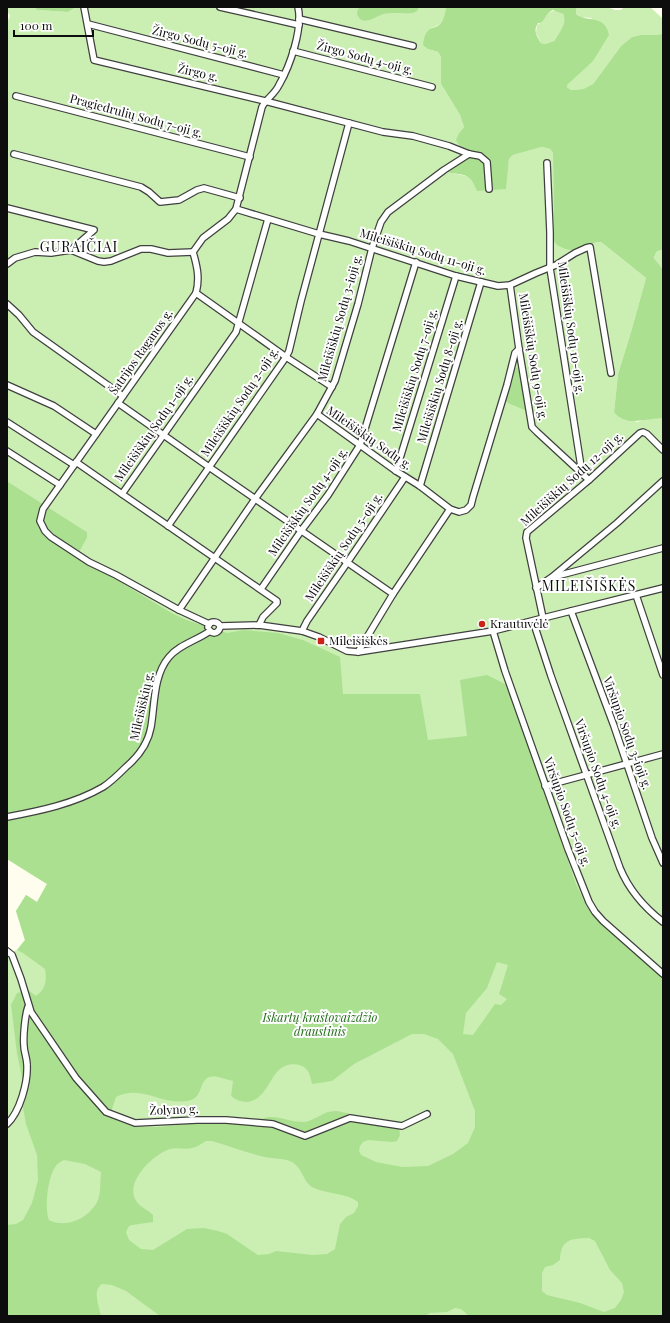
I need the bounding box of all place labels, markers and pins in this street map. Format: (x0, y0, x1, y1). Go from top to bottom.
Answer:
place label: Krautuvėlė (490, 615, 549, 631)
marker: Krautuvėlė (477, 619, 487, 629)
place label: Mileišiškės (329, 632, 388, 648)
marker: Mileišiškės (316, 636, 326, 646)

